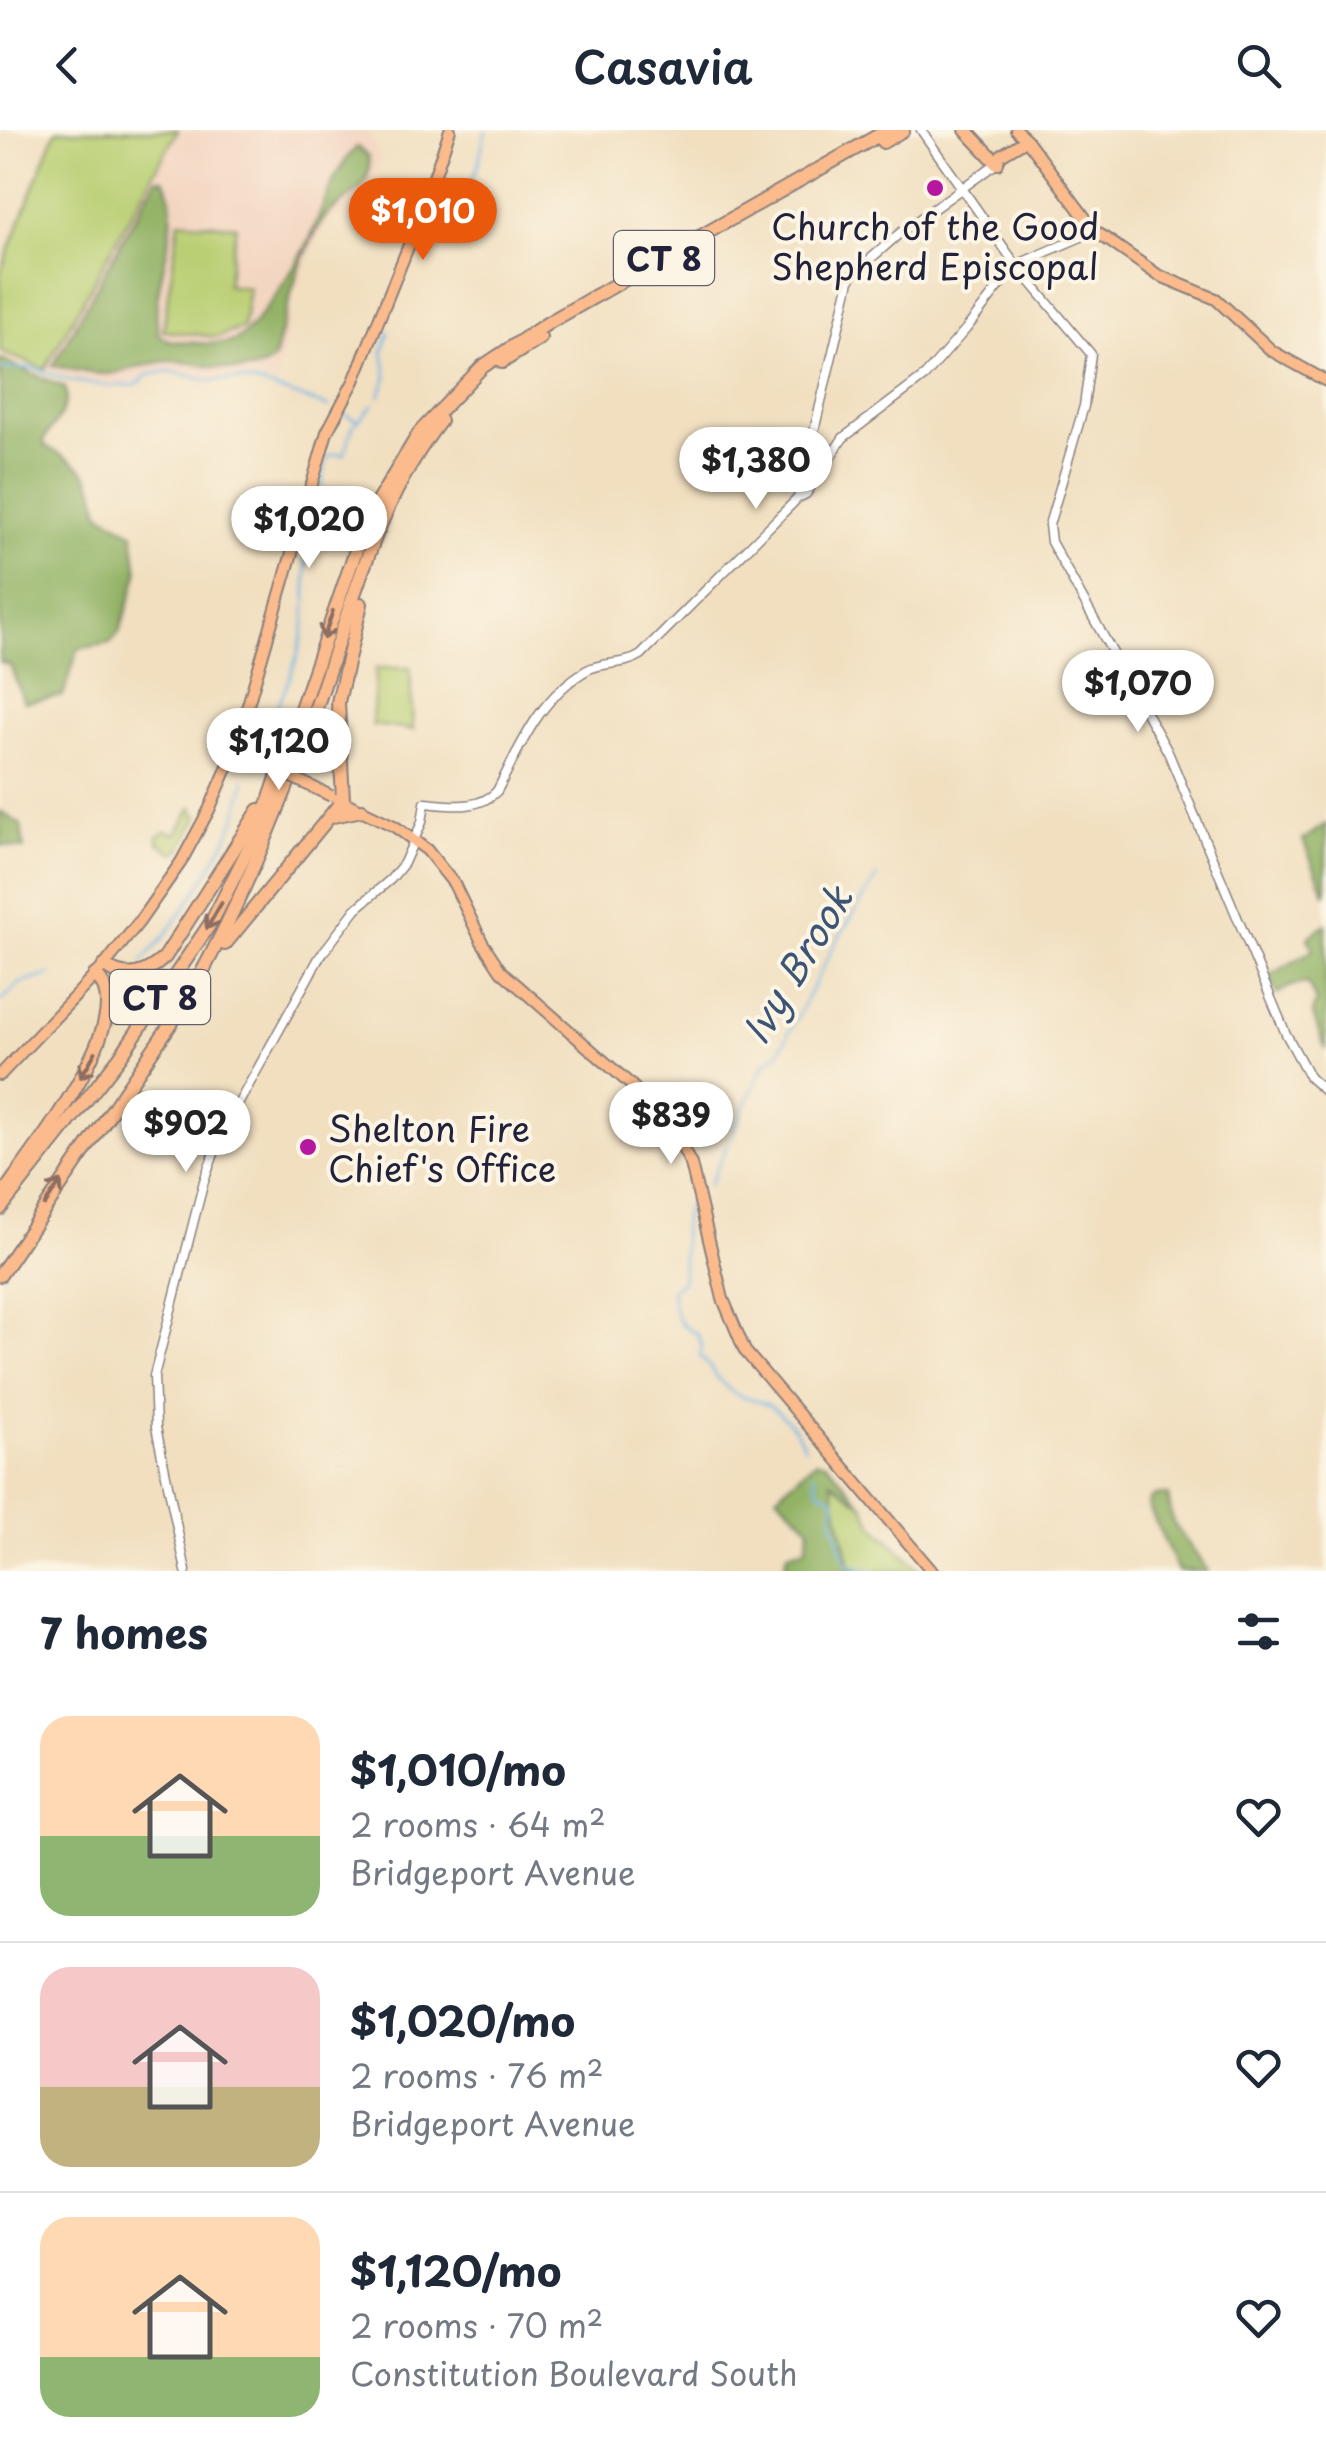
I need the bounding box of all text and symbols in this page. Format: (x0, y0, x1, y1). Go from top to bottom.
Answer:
text: Casavia (573, 31, 753, 99)
icon: back (40, 38, 95, 93)
icon: search (1231, 38, 1286, 93)
marker: Church of the Good Shepherd Episcopal (924, 177, 946, 199)
pin: $1,010 (342, 178, 504, 263)
text: $1,010 (371, 186, 475, 234)
place label: Church of the Good Shepherd Episcopal (771, 199, 1099, 292)
road number: CT 8 (614, 231, 714, 285)
pin: $1,380 (675, 427, 837, 512)
text: $1,380 (701, 435, 811, 483)
pin: $1,020 (228, 486, 390, 571)
text: $1,020 (253, 494, 365, 542)
one-way arrow (318, 608, 336, 640)
pin: $1,070 (1057, 650, 1219, 735)
text: $1,070 (1084, 658, 1192, 706)
pin: $1,120 (198, 708, 360, 793)
text: $1,120 (229, 716, 330, 764)
water label: Ivy Brook (727, 873, 866, 1054)
one-way arrow (204, 901, 224, 930)
road number: CT 8 (110, 970, 210, 1024)
one-way arrow (78, 1050, 98, 1079)
pin: $839 (612, 1082, 730, 1167)
pin: $902 (127, 1090, 245, 1175)
text: $839 (631, 1090, 711, 1138)
text: $902 (144, 1098, 229, 1146)
place label: Shelton Fire Chief's Office (328, 1101, 556, 1194)
marker: Shelton Fire Chief's Office (297, 1136, 319, 1158)
one-way arrow (43, 1180, 64, 1208)
text: 7 homes (40, 1600, 208, 1663)
icon: filters (1231, 1604, 1286, 1659)
text: $1,010/mo (350, 1737, 566, 1800)
icon: home (120, 1756, 240, 1876)
icon: heart (1231, 1789, 1286, 1844)
text: 2 rooms · 64 m² (350, 1800, 606, 1848)
text: Bridgeport Avenue (350, 1848, 635, 1896)
text: $1,020/mo (350, 1988, 575, 2051)
icon: home (120, 2007, 240, 2127)
icon: heart (1231, 2040, 1286, 2095)
text: 2 rooms · 76 m² (350, 2051, 604, 2099)
text: Bridgeport Avenue (350, 2099, 635, 2147)
text: $1,120/mo (350, 2238, 561, 2301)
icon: home (120, 2257, 240, 2377)
icon: heart (1231, 2290, 1286, 2345)
text: 2 rooms · 70 m² (350, 2301, 603, 2349)
text: Constitution Boulevard South (350, 2349, 798, 2397)

